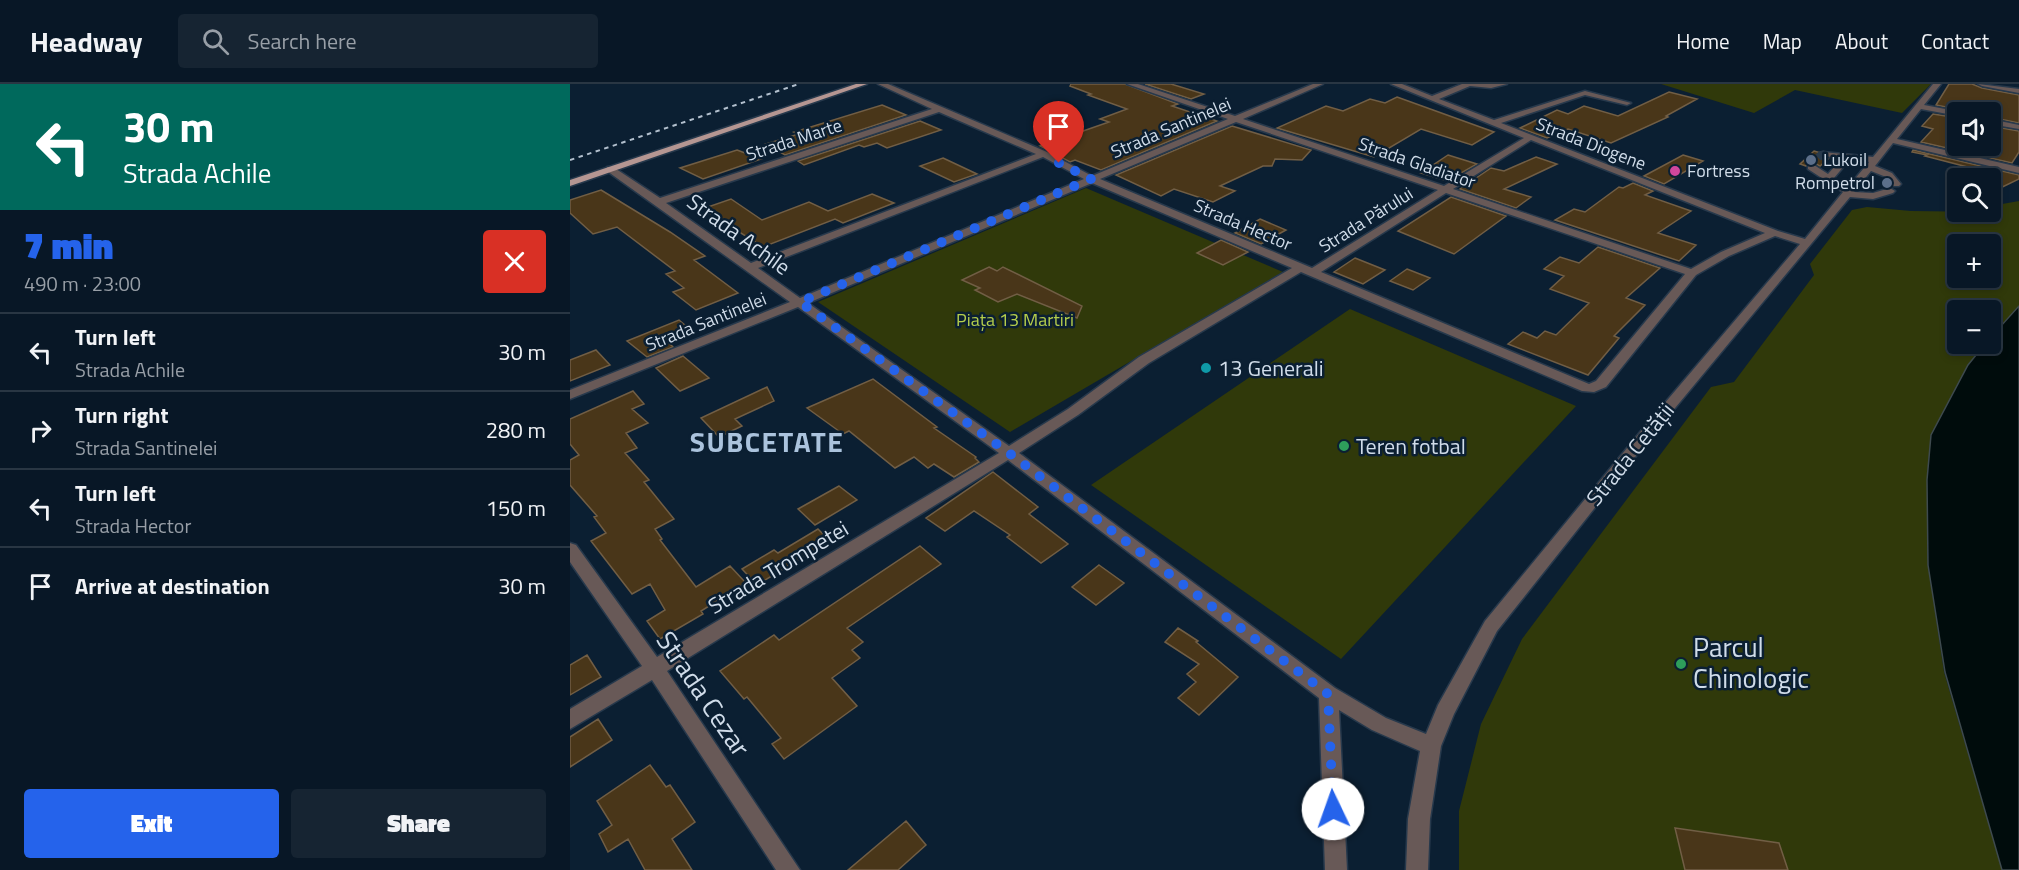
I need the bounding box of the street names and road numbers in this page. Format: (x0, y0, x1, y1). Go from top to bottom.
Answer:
street label: Strada Santinelei (1107, 90, 1235, 165)
street label: Strada Diogene (1532, 110, 1650, 177)
street label: Strada Marte (742, 111, 845, 168)
street label: Strada Gladiator (1355, 130, 1479, 195)
street label: Strada Părului (1313, 180, 1418, 259)
street label: Strada Achile (680, 185, 798, 283)
street label: Strada Hector (1190, 192, 1297, 257)
street label: Strada Santinelei (641, 285, 770, 358)
street label: Strada Cetății (1578, 395, 1682, 513)
street label: Strada Trompetei (701, 511, 855, 623)
street label: Strada Cezar (647, 622, 761, 764)

